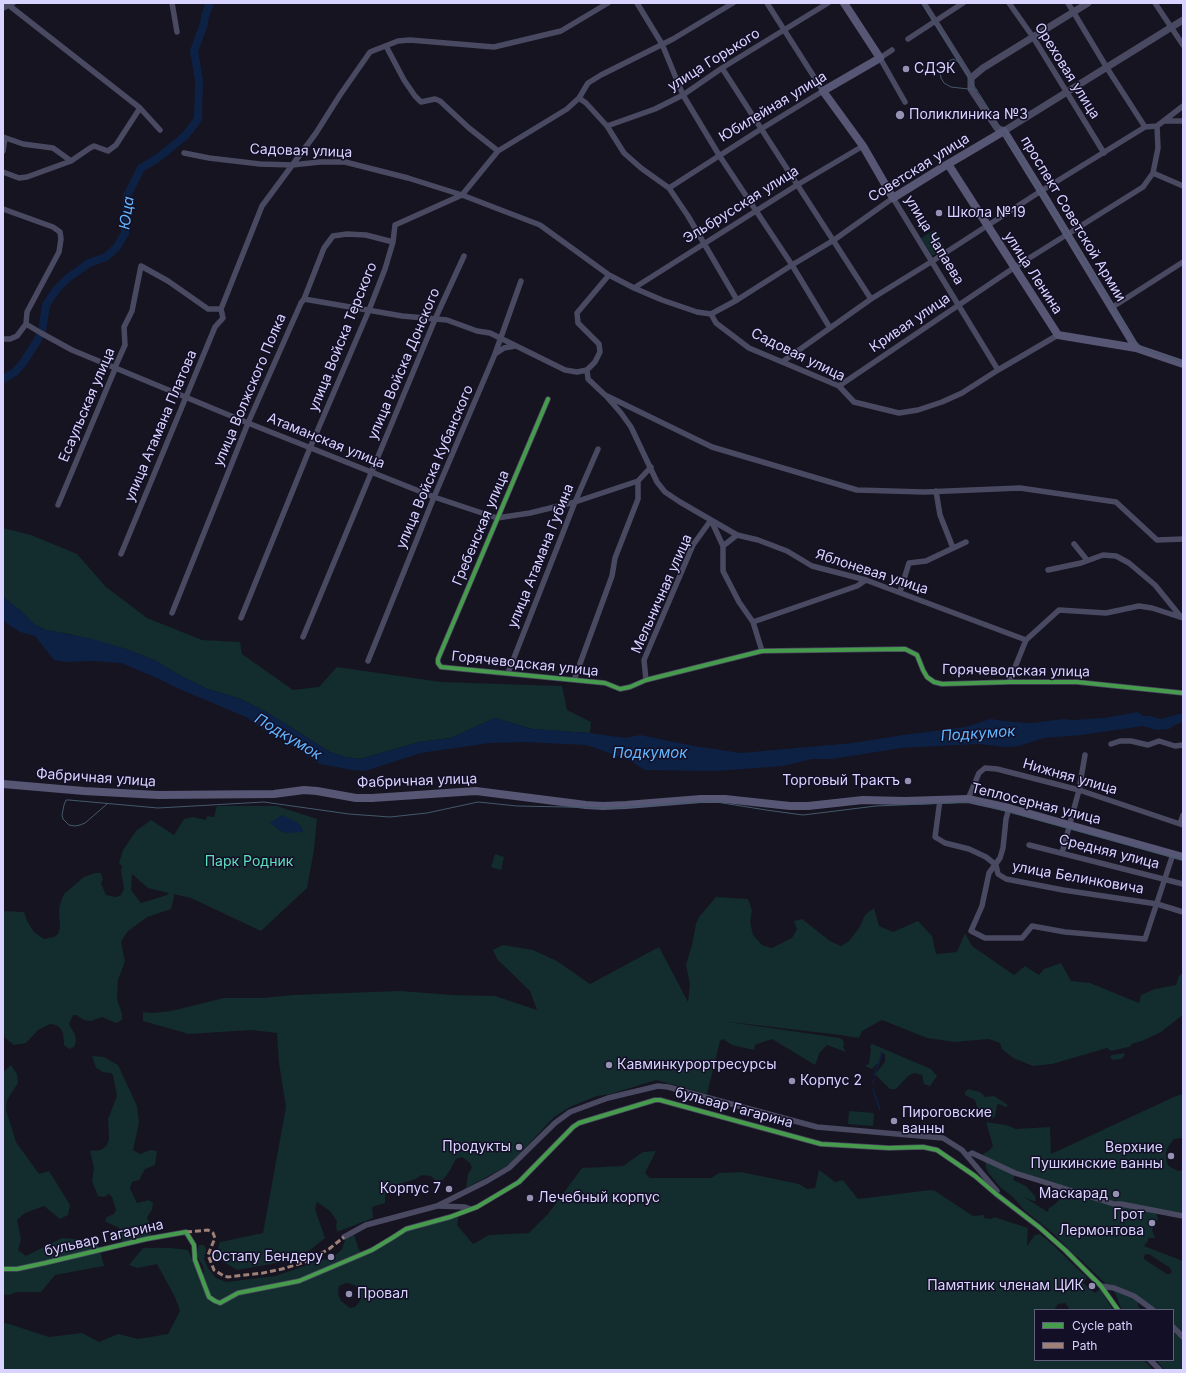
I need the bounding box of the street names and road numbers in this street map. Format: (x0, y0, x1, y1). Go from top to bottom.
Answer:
street label: Ореховая улица (1031, 20, 1103, 122)
street label: улица Горького (665, 25, 763, 95)
street label: Юбилейная улица (716, 68, 830, 146)
street label: Советская улица (865, 130, 973, 206)
street label: проспект Советской Армии (1017, 133, 1129, 305)
street label: Садовая улица (249, 141, 353, 161)
street label: Эльбрусская улица (680, 163, 802, 247)
street label: улица Чапаева (901, 192, 967, 288)
street label: улица Ленина (1000, 229, 1066, 317)
street label: улица Войска Терского (305, 260, 381, 414)
street label: улица Войска Донского (364, 286, 444, 442)
street label: Кривая улица (867, 290, 953, 356)
street label: улица Волжского Полка (210, 311, 290, 469)
street label: Садовая улица (748, 325, 848, 385)
street label: Есаульская улица (55, 345, 119, 465)
street label: улица Атамана Платова (121, 348, 201, 504)
street label: улица Войска Кубанского (393, 383, 477, 551)
street label: Атаманская улица (265, 410, 387, 472)
street label: Гребенская улица (449, 468, 513, 588)
street label: улица Атамана Губина (504, 481, 578, 631)
street label: Мельничная улица (628, 532, 696, 656)
street label: Яблоневая улица (814, 546, 930, 598)
street label: Горячеводская улица (451, 648, 599, 680)
street label: Горячеводская улица (942, 661, 1090, 681)
street label: Нижняя улица (1021, 755, 1119, 799)
street label: Фабричная улица (35, 765, 157, 791)
street label: Фабричная улица (357, 771, 477, 791)
street label: Теплосерная улица (969, 780, 1103, 828)
street label: Средняя улица (1057, 831, 1161, 873)
street label: улица Белинковича (1011, 858, 1145, 898)
street label: бульвар Гагарина (673, 1084, 795, 1132)
street label: бульвар Гагарина (43, 1216, 165, 1260)

